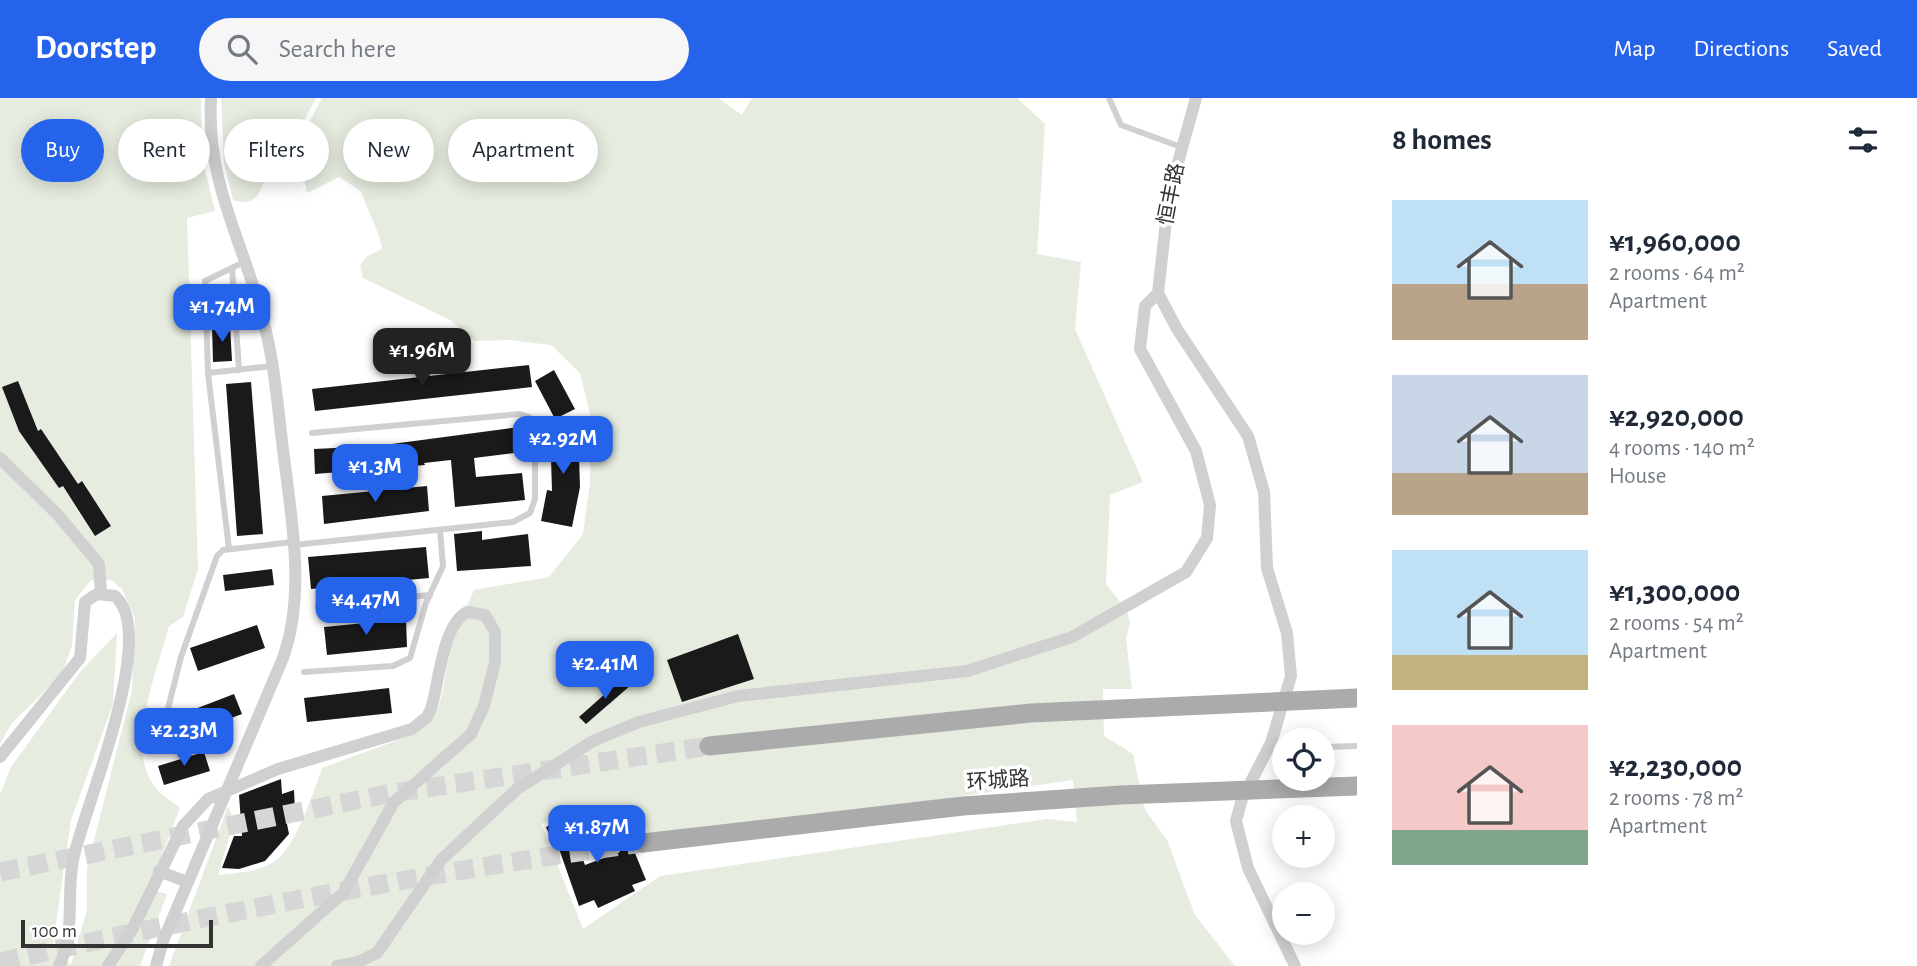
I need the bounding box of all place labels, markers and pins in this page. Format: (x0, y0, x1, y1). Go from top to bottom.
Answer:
pin: ¥1.74M (165, 285, 279, 344)
pin: ¥1.96M (365, 328, 479, 388)
pin: ¥2.92M (506, 416, 620, 476)
pin: ¥1.3M (326, 444, 424, 504)
pin: ¥4.47M (309, 578, 423, 637)
pin: ¥2.41M (548, 642, 662, 701)
pin: ¥2.23M (127, 708, 241, 768)
pin: ¥1.87M (540, 806, 654, 865)

